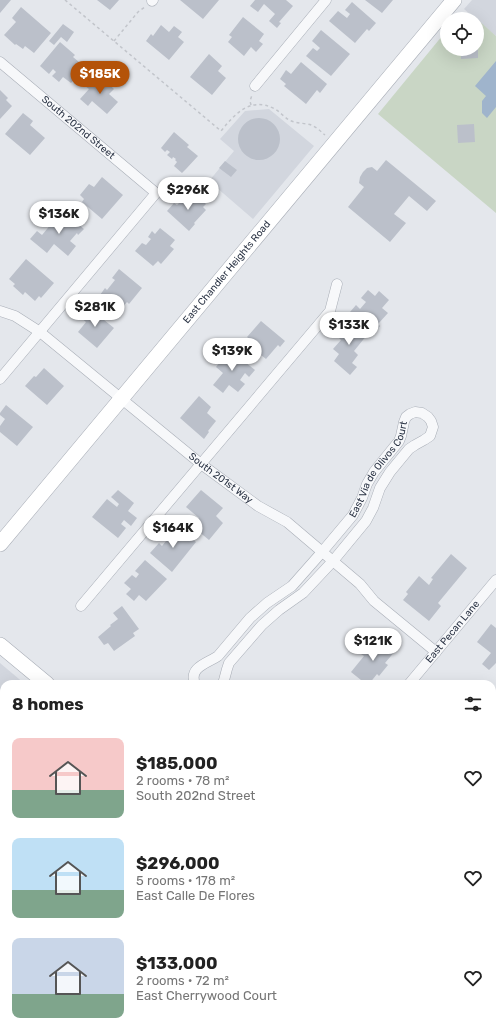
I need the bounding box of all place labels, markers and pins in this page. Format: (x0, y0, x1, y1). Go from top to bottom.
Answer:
pin: $185K (72, 61, 128, 95)
pin: $296K (160, 177, 216, 211)
pin: $136K (31, 201, 87, 235)
pin: $281K (67, 294, 123, 328)
pin: $133K (321, 312, 377, 346)
pin: $139K (204, 338, 260, 372)
pin: $164K (145, 515, 201, 549)
pin: $121K (345, 628, 401, 662)

